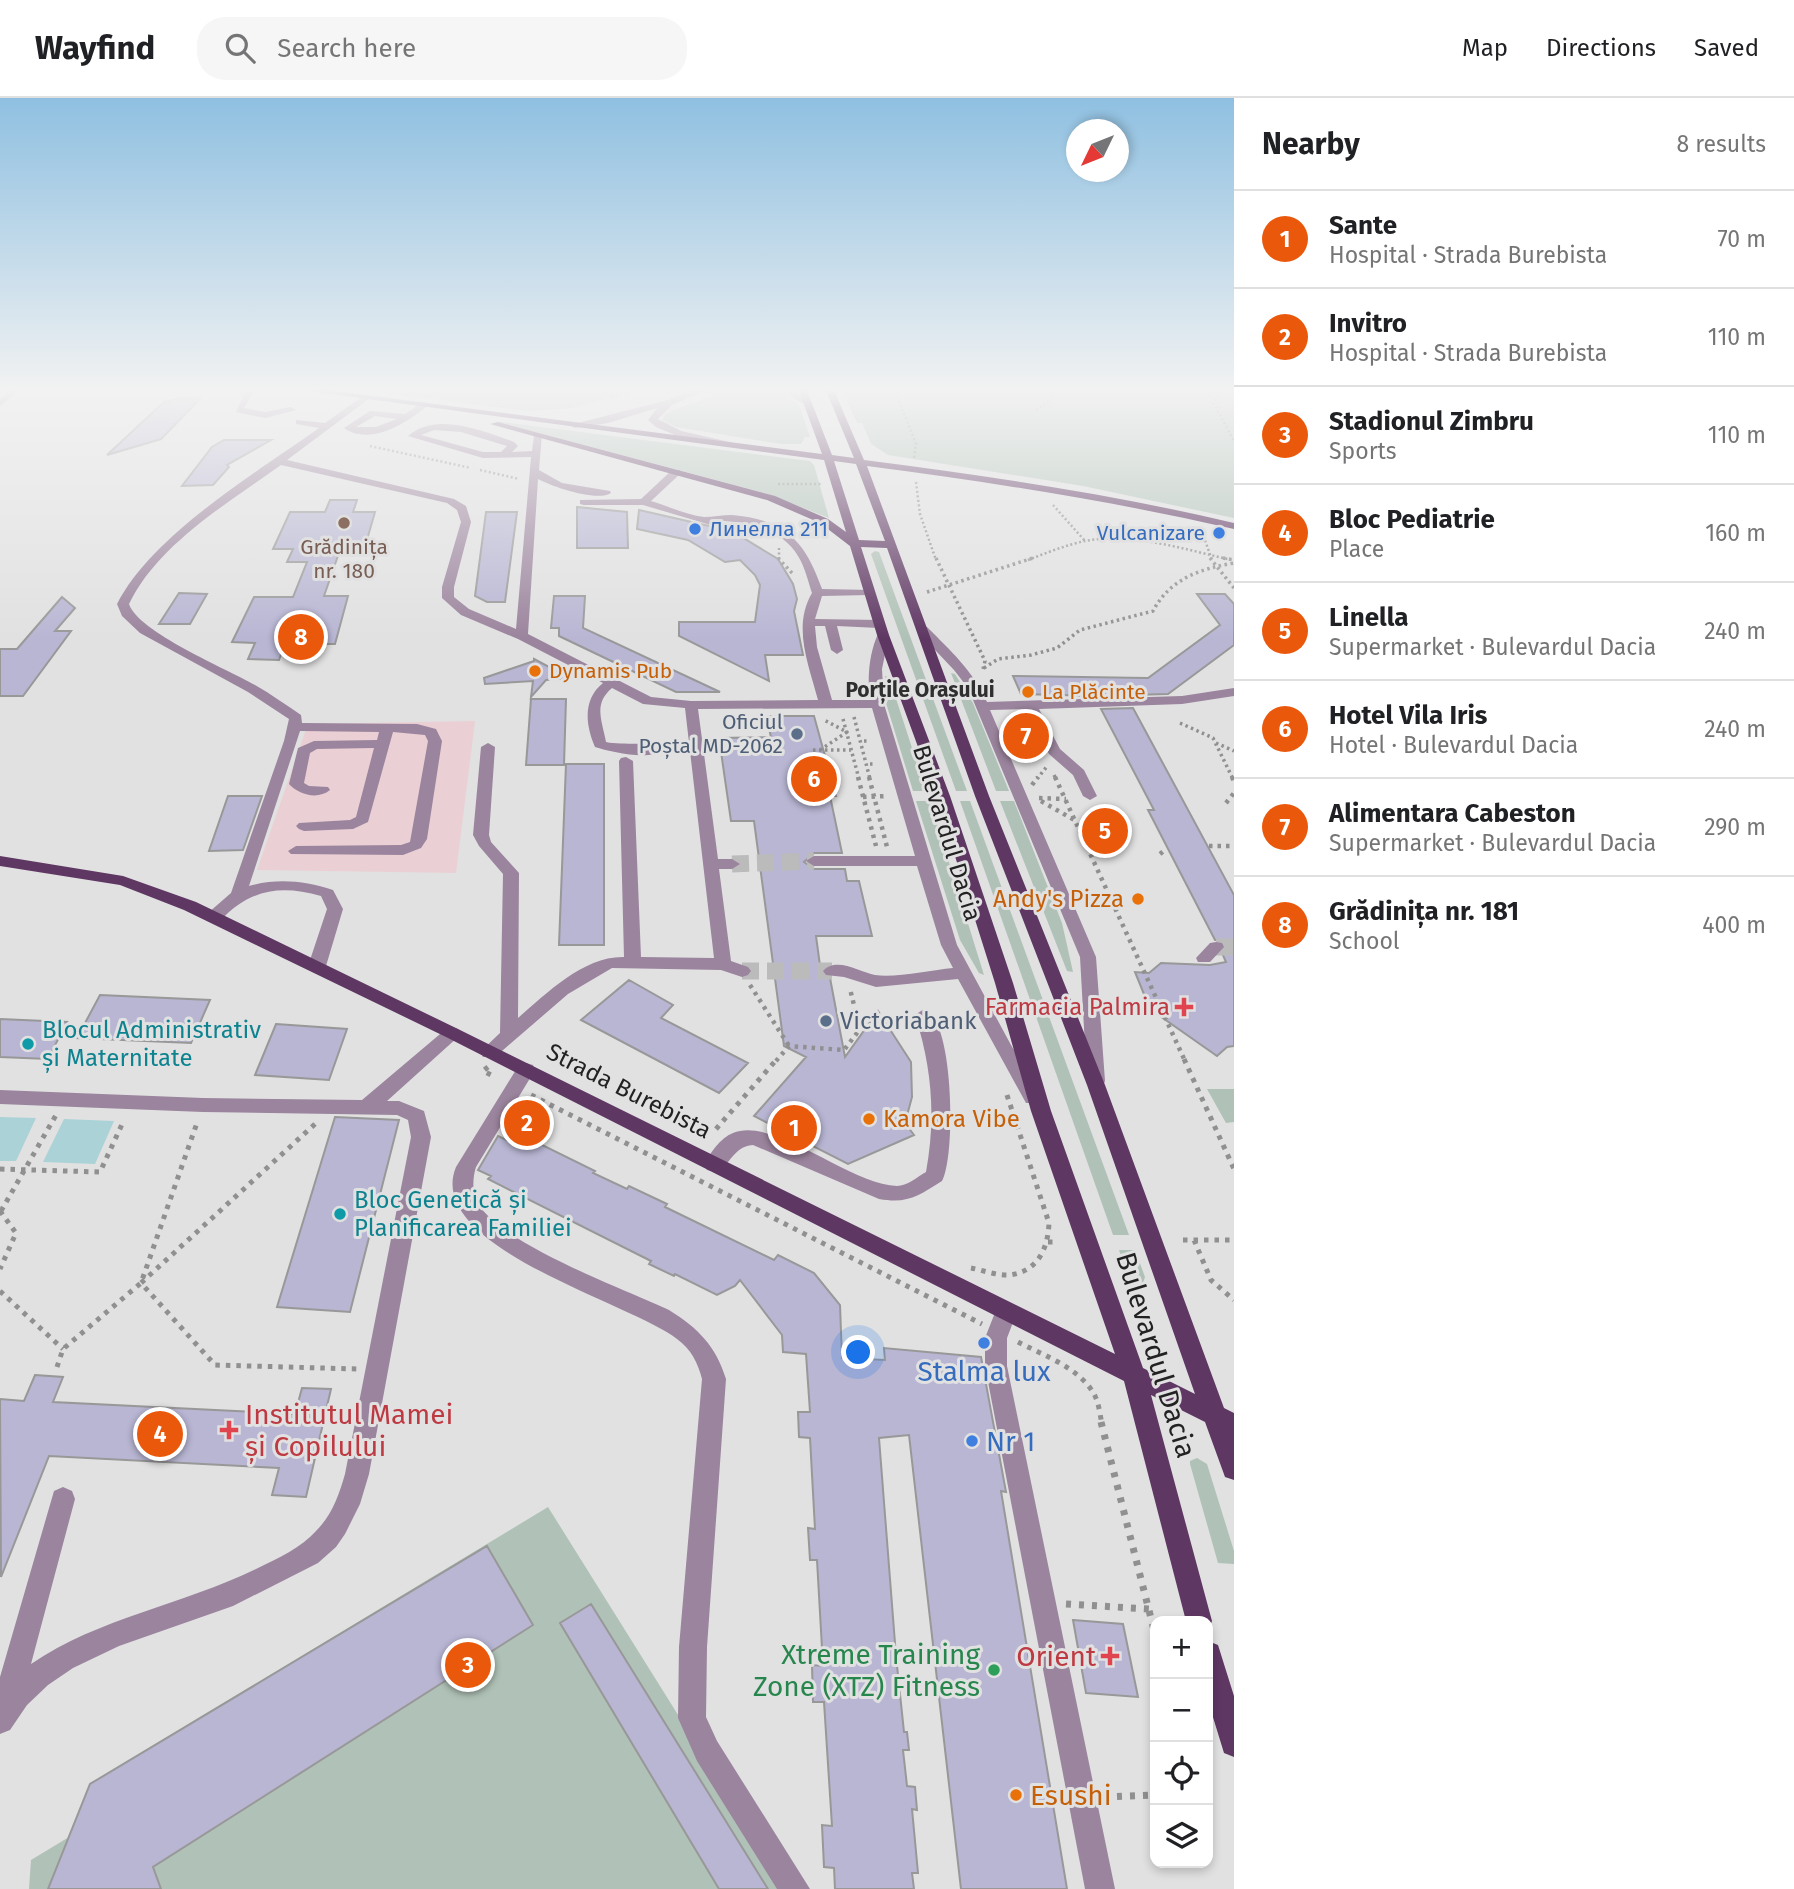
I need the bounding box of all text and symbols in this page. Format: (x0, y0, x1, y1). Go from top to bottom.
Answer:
search box (197, 17, 687, 80)
text: Wayfind (35, 28, 155, 68)
icon: search (221, 29, 259, 67)
text: Search here (277, 33, 416, 64)
text: Map (1462, 34, 1508, 62)
text: Directions (1546, 34, 1656, 62)
text: Saved (1694, 34, 1759, 62)
north arrow (1066, 119, 1129, 182)
text: Nearby (1262, 126, 1360, 162)
text: 8 results (1677, 130, 1766, 158)
text: Sante (1329, 210, 1397, 241)
text: 1 (1280, 225, 1290, 253)
text: 70 m (1717, 225, 1766, 253)
text: Hospital · Strada Burebista (1329, 241, 1607, 269)
text: Invitro (1329, 308, 1407, 339)
text: 2 (1279, 323, 1291, 351)
text: 110 m (1708, 323, 1766, 351)
text: Hospital · Strada Burebista (1329, 339, 1607, 367)
text: Stadionul Zimbru (1329, 406, 1534, 437)
text: 3 (1279, 421, 1291, 449)
text: 110 m (1708, 421, 1766, 449)
text: Sports (1329, 437, 1397, 465)
text: Bloc Pediatrie (1329, 504, 1495, 535)
marker: Grădinița nr. 180 (336, 515, 352, 531)
place label: Линелла 211 (709, 516, 828, 542)
text: 4 (1279, 519, 1292, 547)
text: 160 m (1705, 519, 1766, 547)
place label: Vulcanizare (1097, 520, 1205, 546)
marker: Линелла 211 (687, 521, 703, 537)
marker: Vulcanizare (1211, 525, 1227, 541)
place label: Grădinița nr. 180 (300, 534, 388, 584)
text: Place (1329, 535, 1384, 563)
text: Linella (1329, 602, 1409, 633)
pin: 8 (278, 611, 324, 663)
text: 5 (1279, 617, 1291, 645)
text: 240 m (1704, 617, 1766, 645)
text: Supermarket · Bulevardul Dacia (1329, 633, 1656, 661)
place label: Dynamis Pub (549, 658, 672, 684)
marker: Dynamis Pub (527, 663, 543, 679)
district label: Porțile Orașului (845, 677, 995, 704)
place label: La Plăcinte (1042, 679, 1146, 705)
marker: La Plăcinte (1020, 684, 1036, 700)
text: Hotel Vila Iris (1329, 700, 1487, 731)
place label: Oficiul Poștal MD-2062 (638, 709, 783, 759)
pin: 7 (1003, 710, 1049, 762)
text: 6 (1279, 715, 1291, 743)
text: 240 m (1704, 715, 1766, 743)
marker: Oficiul Poștal MD-2062 (789, 726, 805, 742)
text: Hotel · Bulevardul Dacia (1329, 731, 1578, 759)
street label: Bulevardul Dacia (907, 742, 987, 924)
pin: 6 (791, 753, 837, 805)
text: Alimentara Cabeston (1329, 798, 1576, 829)
pin: 5 (1082, 805, 1128, 857)
text: 7 (1280, 813, 1290, 841)
text: 290 m (1704, 813, 1766, 841)
text: Supermarket · Bulevardul Dacia (1329, 829, 1656, 857)
place label: Andy's Pizza (993, 885, 1124, 913)
marker: Andy's Pizza (1130, 891, 1146, 907)
text: Grădinița nr. 181 (1329, 896, 1519, 927)
text: 8 (1278, 911, 1292, 939)
text: 400 m (1702, 911, 1766, 939)
text: School (1329, 927, 1400, 955)
place label: Farmacia Palmira (985, 993, 1170, 1021)
marker: Farmacia Palmira (1176, 999, 1192, 1015)
place label: Victoriabank (840, 1007, 977, 1035)
marker: Victoriabank (818, 1013, 834, 1029)
place label: Blocul Administrativ și Maternitate (42, 1016, 261, 1073)
marker: Blocul Administrativ și Maternitate (20, 1036, 36, 1052)
street label: Strada Burebista (542, 1037, 716, 1145)
pin: 2 (504, 1097, 550, 1149)
pin: 1 (771, 1102, 817, 1154)
place label: Kamora Vibe (883, 1105, 1020, 1133)
marker: Kamora Vibe (861, 1111, 877, 1127)
place label: Bloc Genetică și Planificarea Familiei (354, 1186, 572, 1242)
marker: Bloc Genetică și Planificarea Familiei (332, 1206, 348, 1222)
street label: Bulevardul Dacia (1109, 1248, 1203, 1462)
your location (841, 1335, 875, 1369)
marker: Stalma lux (976, 1335, 992, 1351)
place label: Stalma lux (917, 1355, 1051, 1388)
place label: Institutul Mamei și Copilului (245, 1398, 453, 1464)
pin: 4 (137, 1408, 183, 1460)
marker: Institutul Mamei și Copilului (219, 1420, 239, 1440)
place label: Nr 1 (986, 1425, 1035, 1458)
marker: Nr 1 (964, 1433, 980, 1449)
map controls (1150, 1616, 1213, 1868)
button: + (1150, 1616, 1213, 1679)
place label: Xtreme Training Zone (XTZ) Fitness (753, 1638, 980, 1703)
pin: 3 (445, 1639, 491, 1691)
place label: Orient (1016, 1640, 1097, 1673)
marker: Orient (1102, 1648, 1118, 1664)
marker: Xtreme Training Zone (XTZ) Fitness (986, 1662, 1002, 1678)
button: − (1150, 1679, 1213, 1742)
button: locate (1150, 1742, 1213, 1805)
place label: Esushi (1030, 1779, 1112, 1812)
marker: Esushi (1008, 1787, 1024, 1803)
button: layers (1150, 1805, 1213, 1868)

